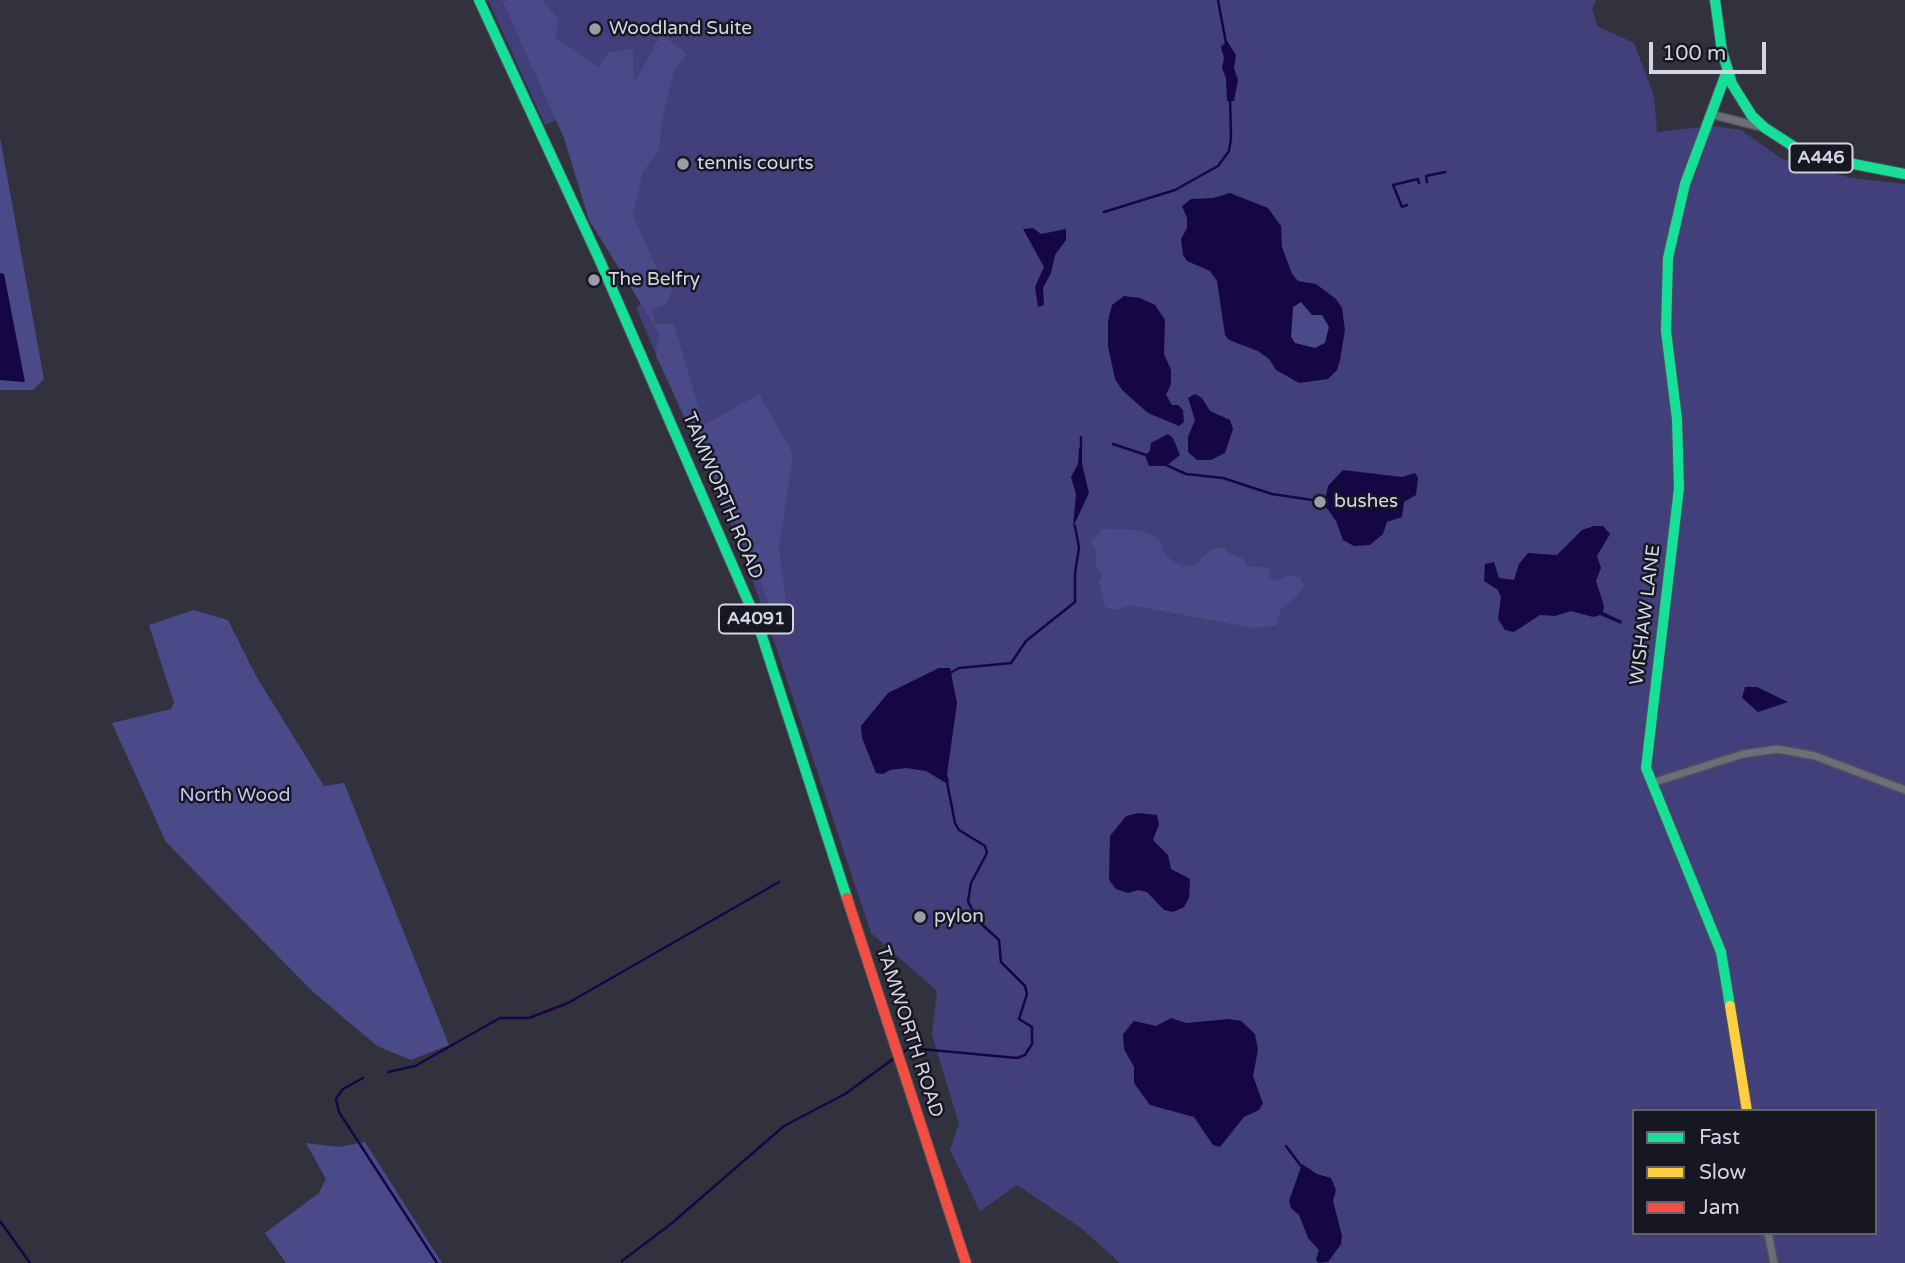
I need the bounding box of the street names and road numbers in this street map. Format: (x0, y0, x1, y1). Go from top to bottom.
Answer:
road number: A446 (1790, 144, 1853, 173)
street label: TAMWORTH ROAD (677, 409, 767, 583)
street label: WISHAW LANE (1626, 544, 1666, 686)
road number: A4091 (719, 604, 793, 634)
street label: TAMWORTH ROAD (870, 943, 948, 1121)

